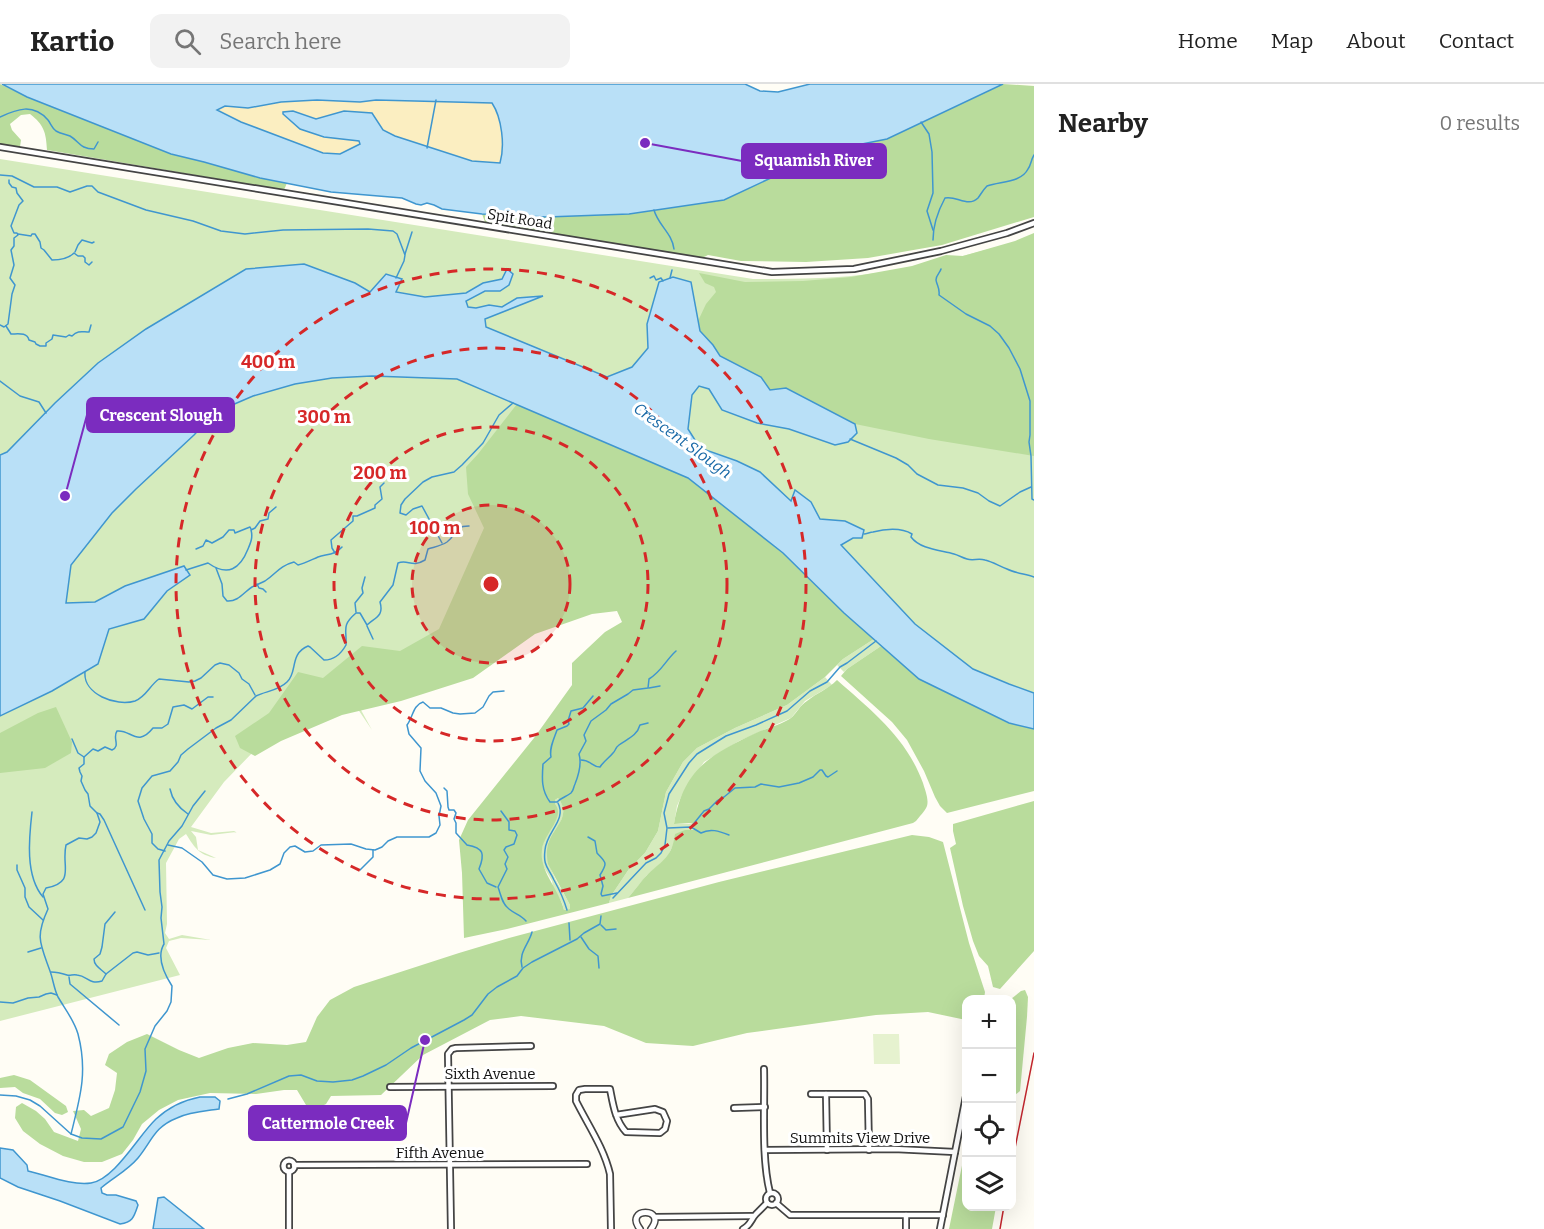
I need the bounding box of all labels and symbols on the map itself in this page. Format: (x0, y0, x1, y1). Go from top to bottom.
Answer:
callout: Squamish River (742, 144, 886, 178)
text: Squamish River (754, 151, 874, 170)
street label: Spit Road (486, 205, 554, 233)
text: 400 m (241, 351, 295, 373)
callout: Crescent Slough (87, 398, 234, 432)
water label: Crescent Slough (630, 399, 735, 482)
text: Crescent Slough (99, 406, 223, 425)
text: 300 m (297, 406, 351, 428)
text: 200 m (353, 462, 407, 484)
text: 100 m (409, 517, 461, 539)
centre of rings (481, 574, 501, 594)
street label: Sixth Avenue (444, 1065, 536, 1083)
callout: Cattermole Creek (249, 1106, 406, 1140)
text: Cattermole Creek (262, 1114, 395, 1133)
street label: Summits View Drive (790, 1129, 930, 1147)
street label: Fifth Avenue (396, 1144, 484, 1162)

